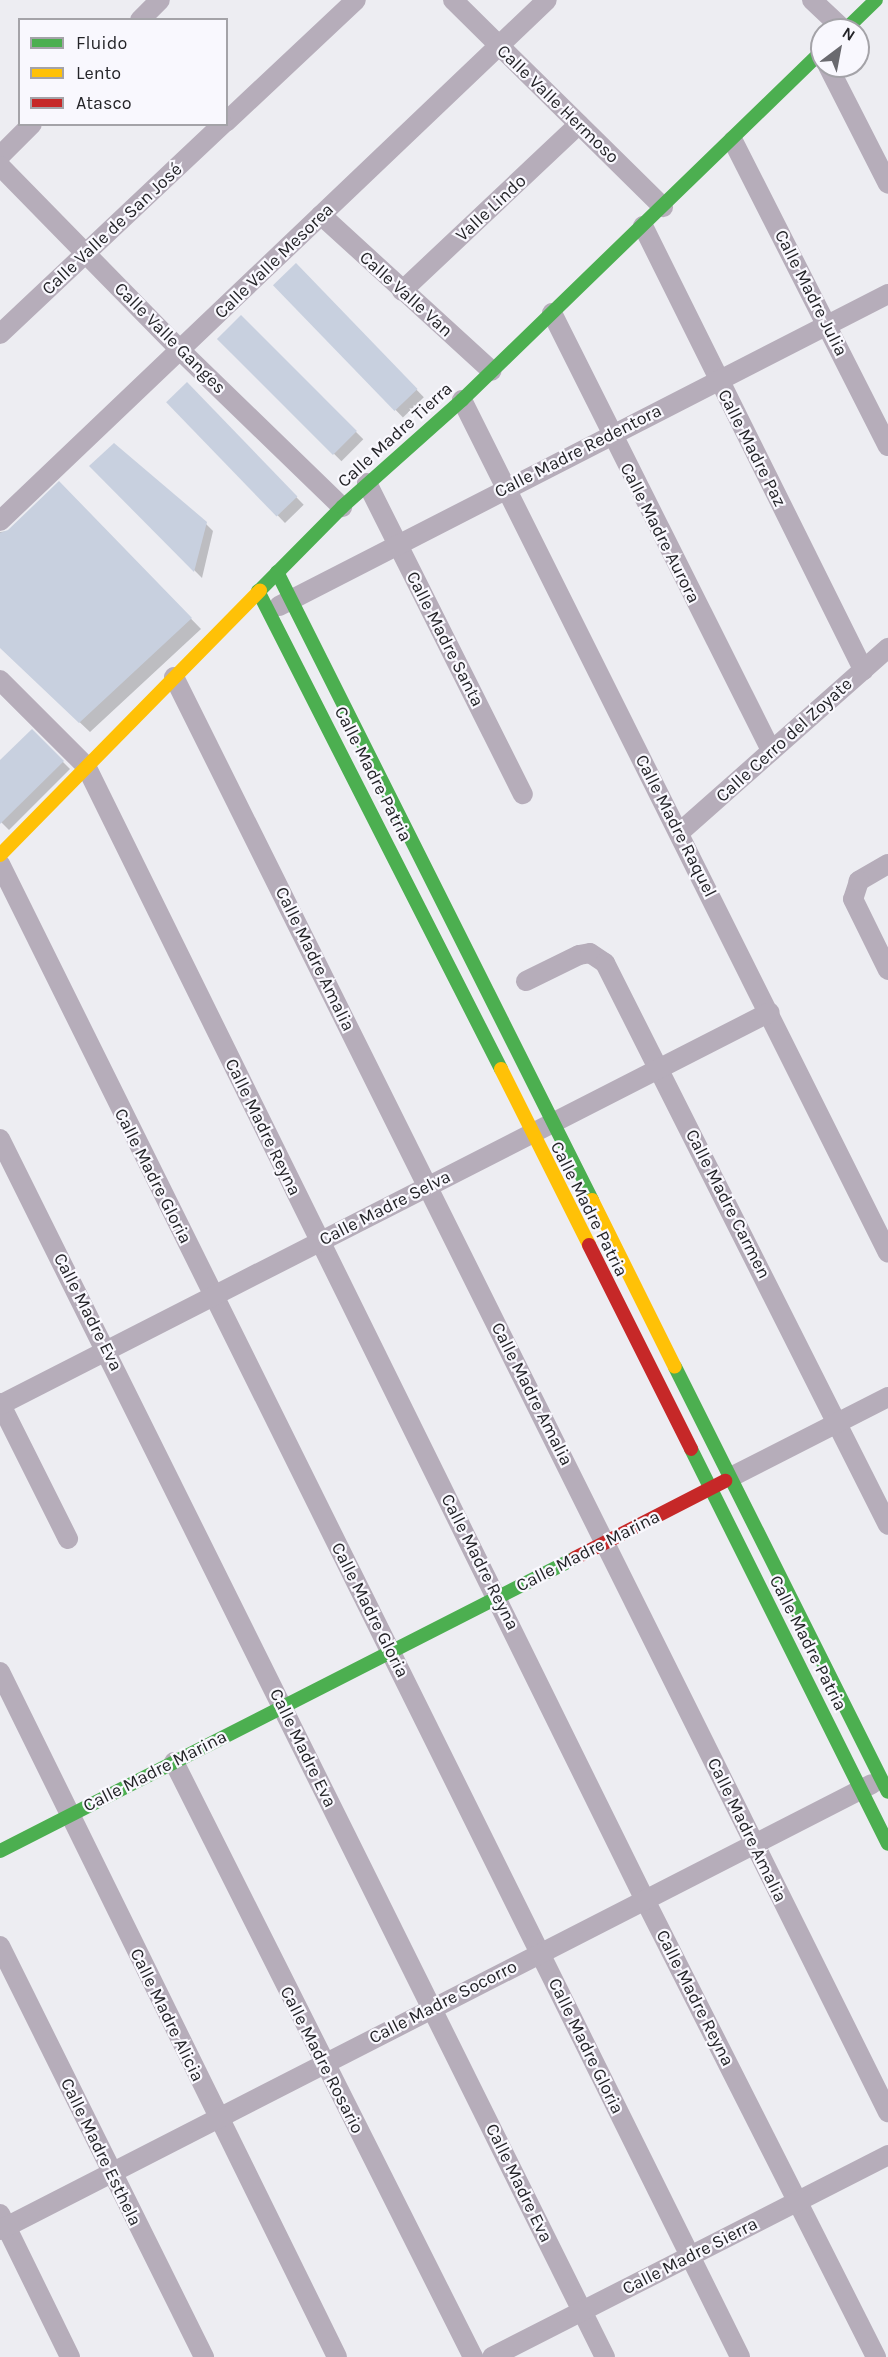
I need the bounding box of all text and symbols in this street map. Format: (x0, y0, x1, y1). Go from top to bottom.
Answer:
legend (18, 18, 228, 126)
north arrow (810, 18, 870, 78)
text: N (839, 23, 859, 45)
text: Fluido (76, 32, 127, 54)
street label: Calle Valle Hermoso (492, 40, 624, 168)
text: Lento (76, 62, 121, 84)
text: Atasco (76, 92, 132, 114)
street label: Calle Valle de San José (38, 159, 186, 299)
street label: Valle Lindo (451, 170, 531, 246)
street label: Calle Valle Mesorea (210, 199, 338, 323)
street label: Calle Madre Julia (770, 226, 852, 360)
street label: Calle Valle Van (355, 247, 457, 341)
street label: Calle Valle Ganges (110, 278, 230, 398)
street label: Calle Madre Tierra (333, 378, 457, 492)
street label: Calle Madre Paz (713, 386, 791, 510)
street label: Calle Madre Redentora (491, 400, 665, 502)
street label: Calle Madre Aurora (615, 459, 705, 607)
street label: Calle Madre Santa (402, 568, 488, 710)
street label: Calle Cerro del Zoyate (711, 673, 857, 807)
street label: Calle Madre Patria (330, 703, 416, 845)
street label: Calle Madre Raquel (631, 751, 721, 901)
street label: Calle Madre Amalia (271, 883, 359, 1035)
street label: Calle Madre Reyna (220, 1055, 306, 1199)
street label: Calle Madre Gloria (110, 1105, 196, 1247)
street label: Calle Madre Carmen (681, 1126, 775, 1282)
street label: Calle Madre Patria (546, 1138, 632, 1280)
street label: Calle Madre Selva (316, 1166, 454, 1250)
street label: Calle Madre Eva (49, 1249, 127, 1375)
street label: Calle Madre Amalia (487, 1319, 577, 1469)
street label: Calle Madre Reyna (436, 1490, 524, 1634)
street label: Calle Madre Marina (513, 1505, 663, 1597)
street label: Calle Madre Gloria (327, 1539, 413, 1681)
street label: Calle Madre Patria (765, 1572, 851, 1714)
street label: Calle Madre Eva (265, 1685, 341, 1811)
street label: Calle Madre Marina (80, 1725, 230, 1817)
street label: Calle Madre Amalia (703, 1754, 791, 1906)
street label: Calle Madre Reyna (651, 1926, 739, 2070)
street label: Calle Madre Alicia (125, 1945, 209, 2085)
street label: Calle Madre Socorro (365, 1955, 521, 2049)
street label: Calle Madre Gloria (544, 1974, 628, 2118)
street label: Calle Madre Rosario (276, 1983, 368, 2137)
street label: Calle Madre Esthela (56, 2075, 146, 2229)
street label: Calle Madre Eva (481, 2120, 557, 2246)
street label: Calle Madre Sierra (619, 2213, 761, 2299)

